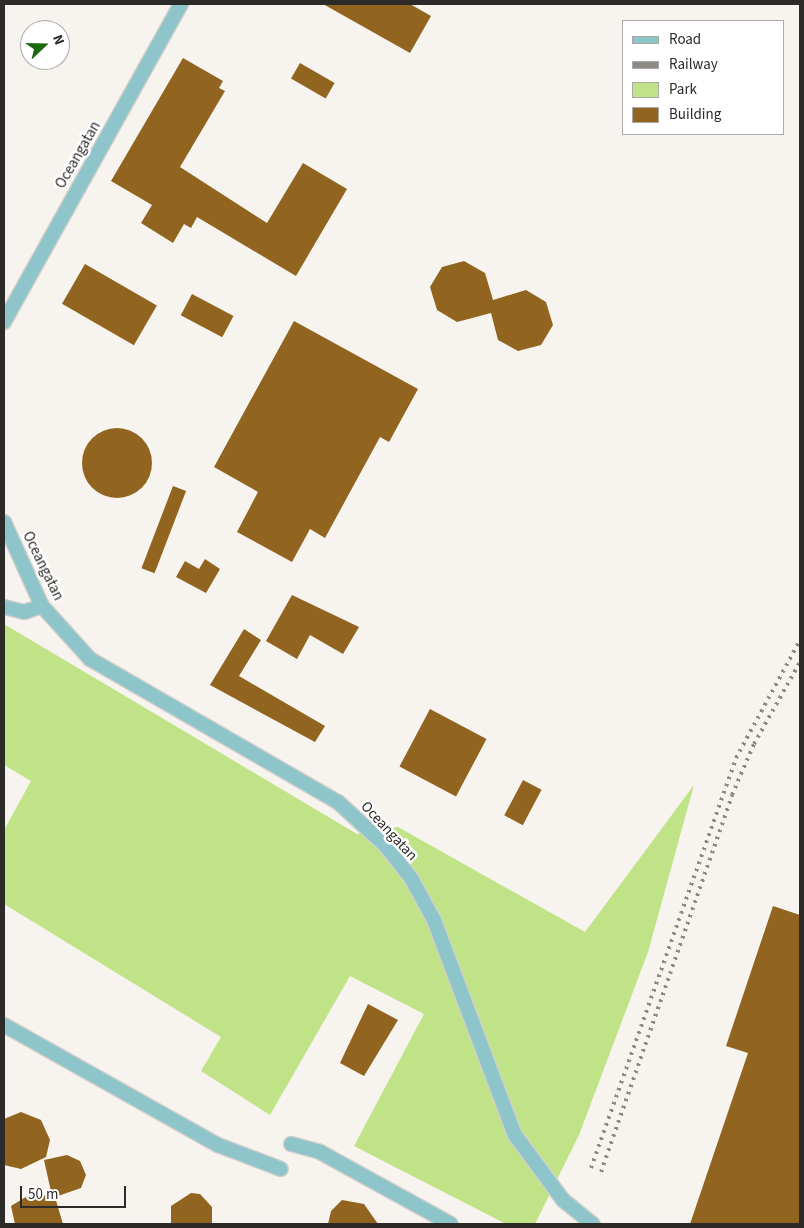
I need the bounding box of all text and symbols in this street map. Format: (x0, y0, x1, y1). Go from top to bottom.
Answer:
north arrow (20, 20, 70, 70)
legend (622, 20, 784, 135)
text: Road (669, 29, 701, 50)
text: N (47, 32, 69, 48)
text: Railway (669, 54, 718, 75)
text: Park (669, 79, 697, 100)
text: Building (669, 104, 721, 125)
street label: Oceangatan (52, 118, 104, 192)
street label: Oceangatan (19, 528, 67, 604)
street label: Oceangatan (357, 798, 421, 864)
scale bar (22, 1176, 129, 1208)
text: 50 m (28, 1184, 58, 1205)

